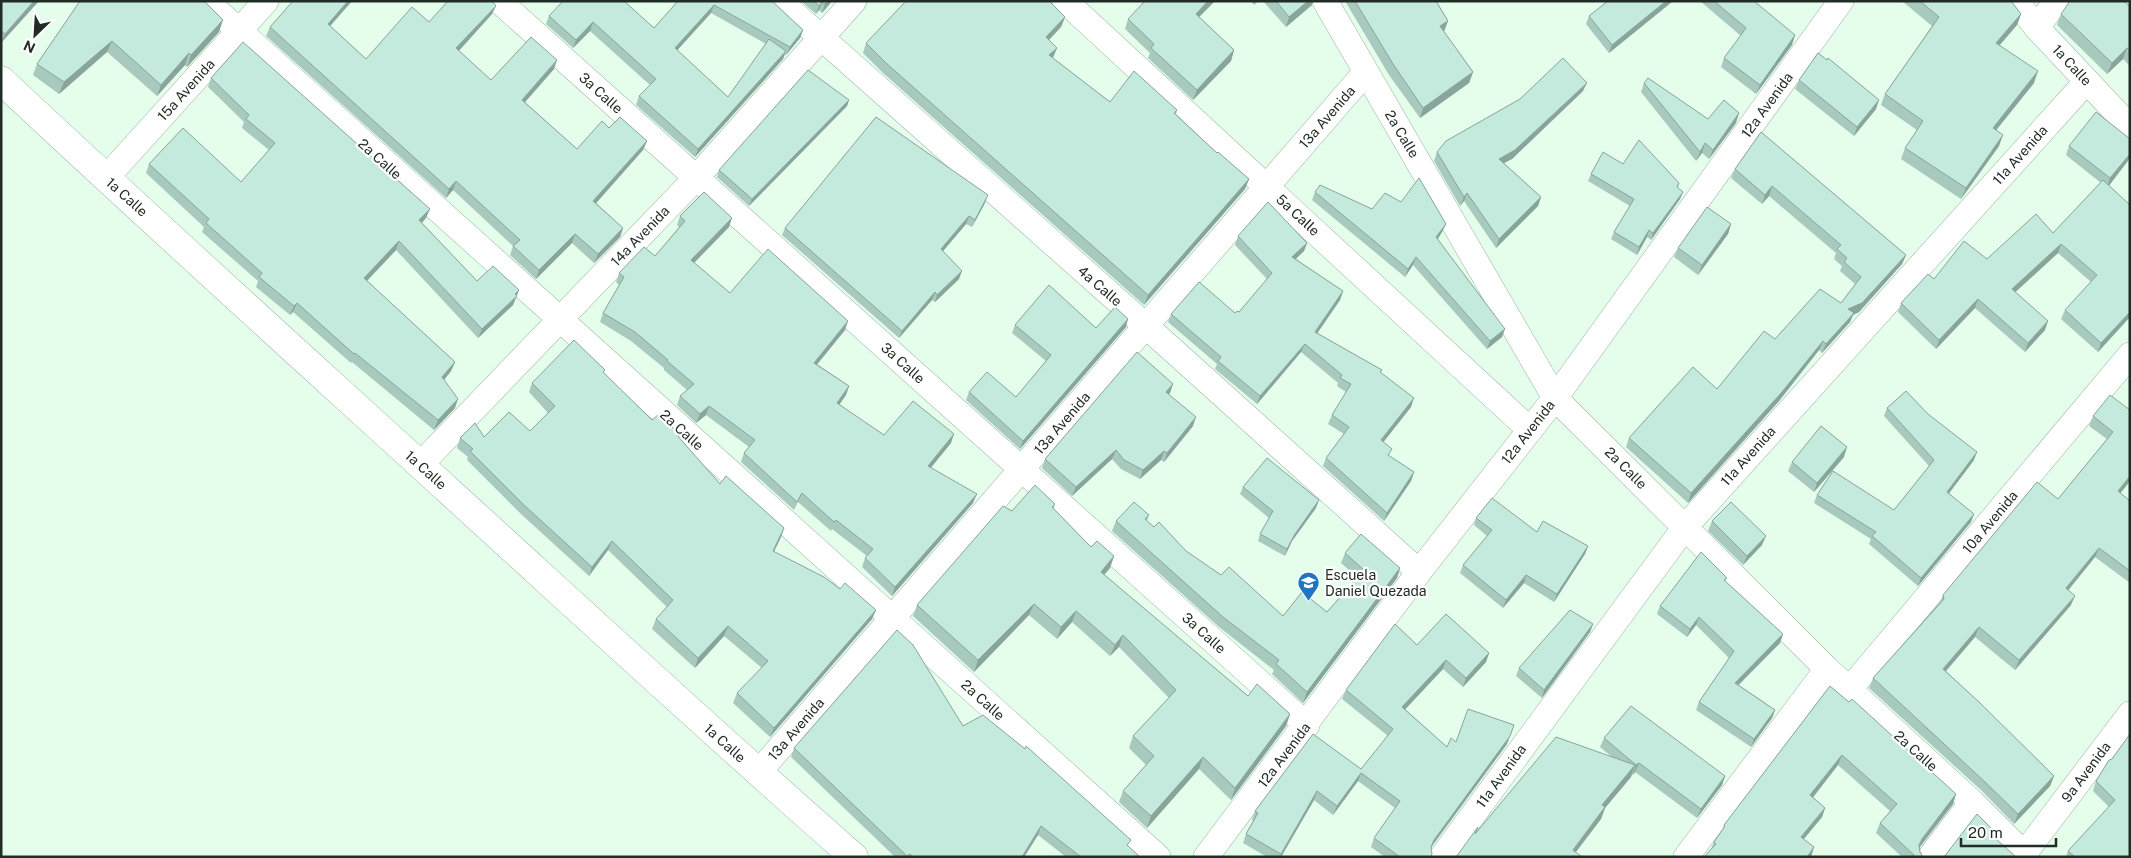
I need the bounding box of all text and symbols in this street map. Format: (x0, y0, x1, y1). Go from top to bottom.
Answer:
north arrow (10, 10, 60, 60)
text: N (21, 37, 38, 56)
street label: 1a Calle (2049, 41, 2095, 89)
street label: 15a Avenida (154, 56, 218, 124)
street label: 3a Calle (576, 69, 626, 117)
street label: 12a Avenida (1738, 69, 1796, 141)
street label: 13a Avenida (1296, 83, 1358, 151)
street label: 2a Calle (1382, 107, 1422, 161)
street label: 11a Avenida (1989, 122, 2051, 188)
street label: 2a Calle (355, 135, 405, 183)
street label: 1a Calle (103, 174, 151, 220)
street label: 5a Calle (1273, 191, 1323, 239)
street label: 14a Avenida (607, 203, 673, 269)
street label: 4a Calle (1075, 263, 1125, 309)
street label: 3a Calle (878, 339, 928, 387)
street label: 13a Avenida (1031, 389, 1093, 457)
street label: 12a Avenida (1498, 397, 1558, 467)
street label: 2a Calle (657, 406, 707, 454)
street label: 11a Avenida (1717, 423, 1779, 489)
street label: 2a Calle (1602, 444, 1650, 492)
street label: 1a Calle (402, 447, 450, 493)
street label: 10a Avenida (1959, 487, 2021, 557)
place label: Escuela Daniel Quezada (1325, 567, 1427, 599)
school or university icon: Escuela Daniel Quezada (1297, 571, 1321, 602)
street label: 3a Calle (1179, 609, 1229, 657)
street label: 2a Calle (958, 676, 1008, 724)
street label: 13a Avenida (765, 695, 827, 763)
street label: 1a Calle (701, 720, 749, 766)
street label: 12a Avenida (1255, 720, 1313, 790)
street label: 2a Calle (1891, 727, 1941, 775)
street label: 9a Avenida (2058, 739, 2114, 805)
street label: 11a Avenida (1473, 741, 1529, 811)
scale bar (1961, 816, 2056, 848)
text: 20 m (1968, 824, 2003, 841)

